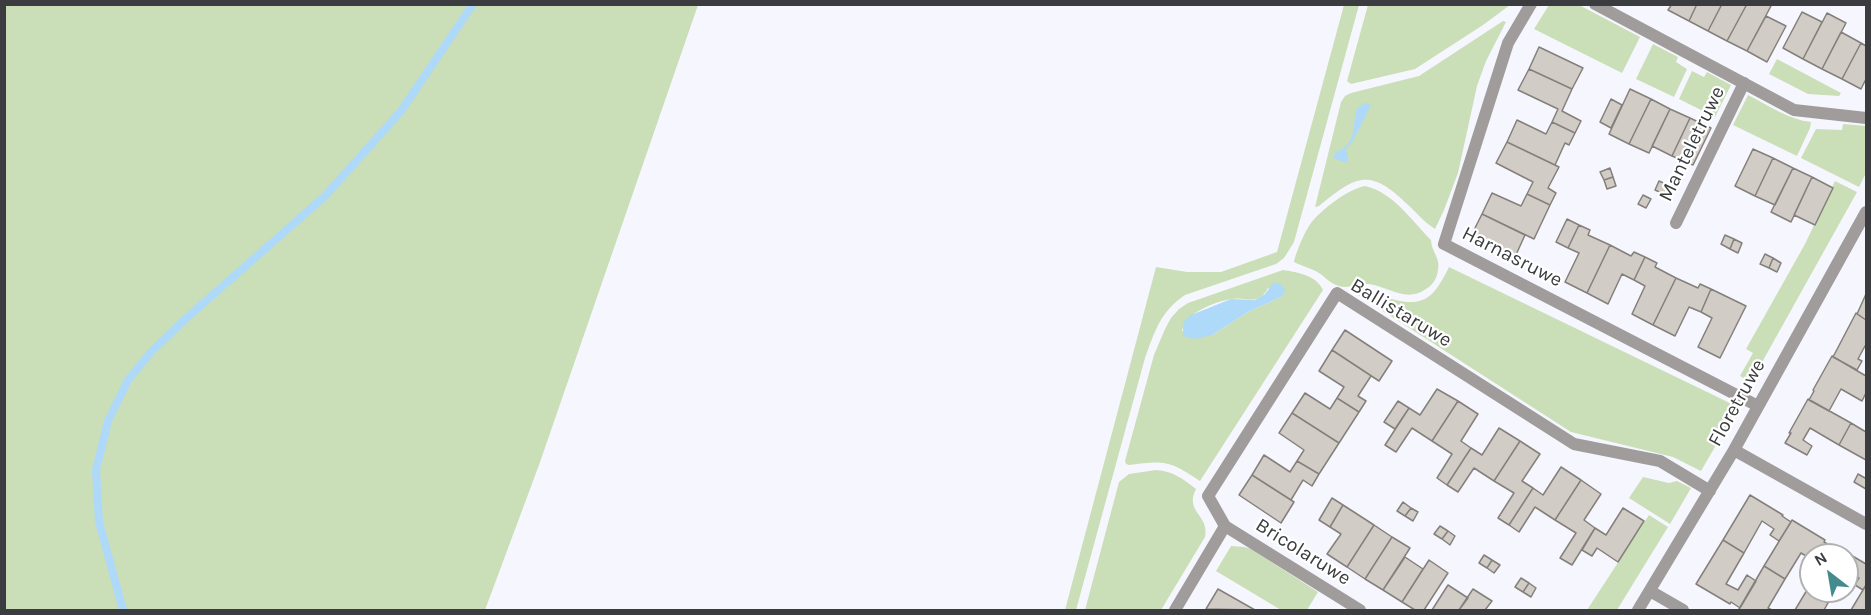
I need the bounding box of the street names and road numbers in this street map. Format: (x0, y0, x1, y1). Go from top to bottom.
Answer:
street label: Manteletruwe (1654, 82, 1730, 206)
street label: Harnasruwe (1458, 221, 1566, 293)
street label: Ballistaruwe (1346, 273, 1456, 353)
street label: Floretruwe (1703, 355, 1771, 451)
street label: Bricolaruwe (1251, 513, 1355, 591)

